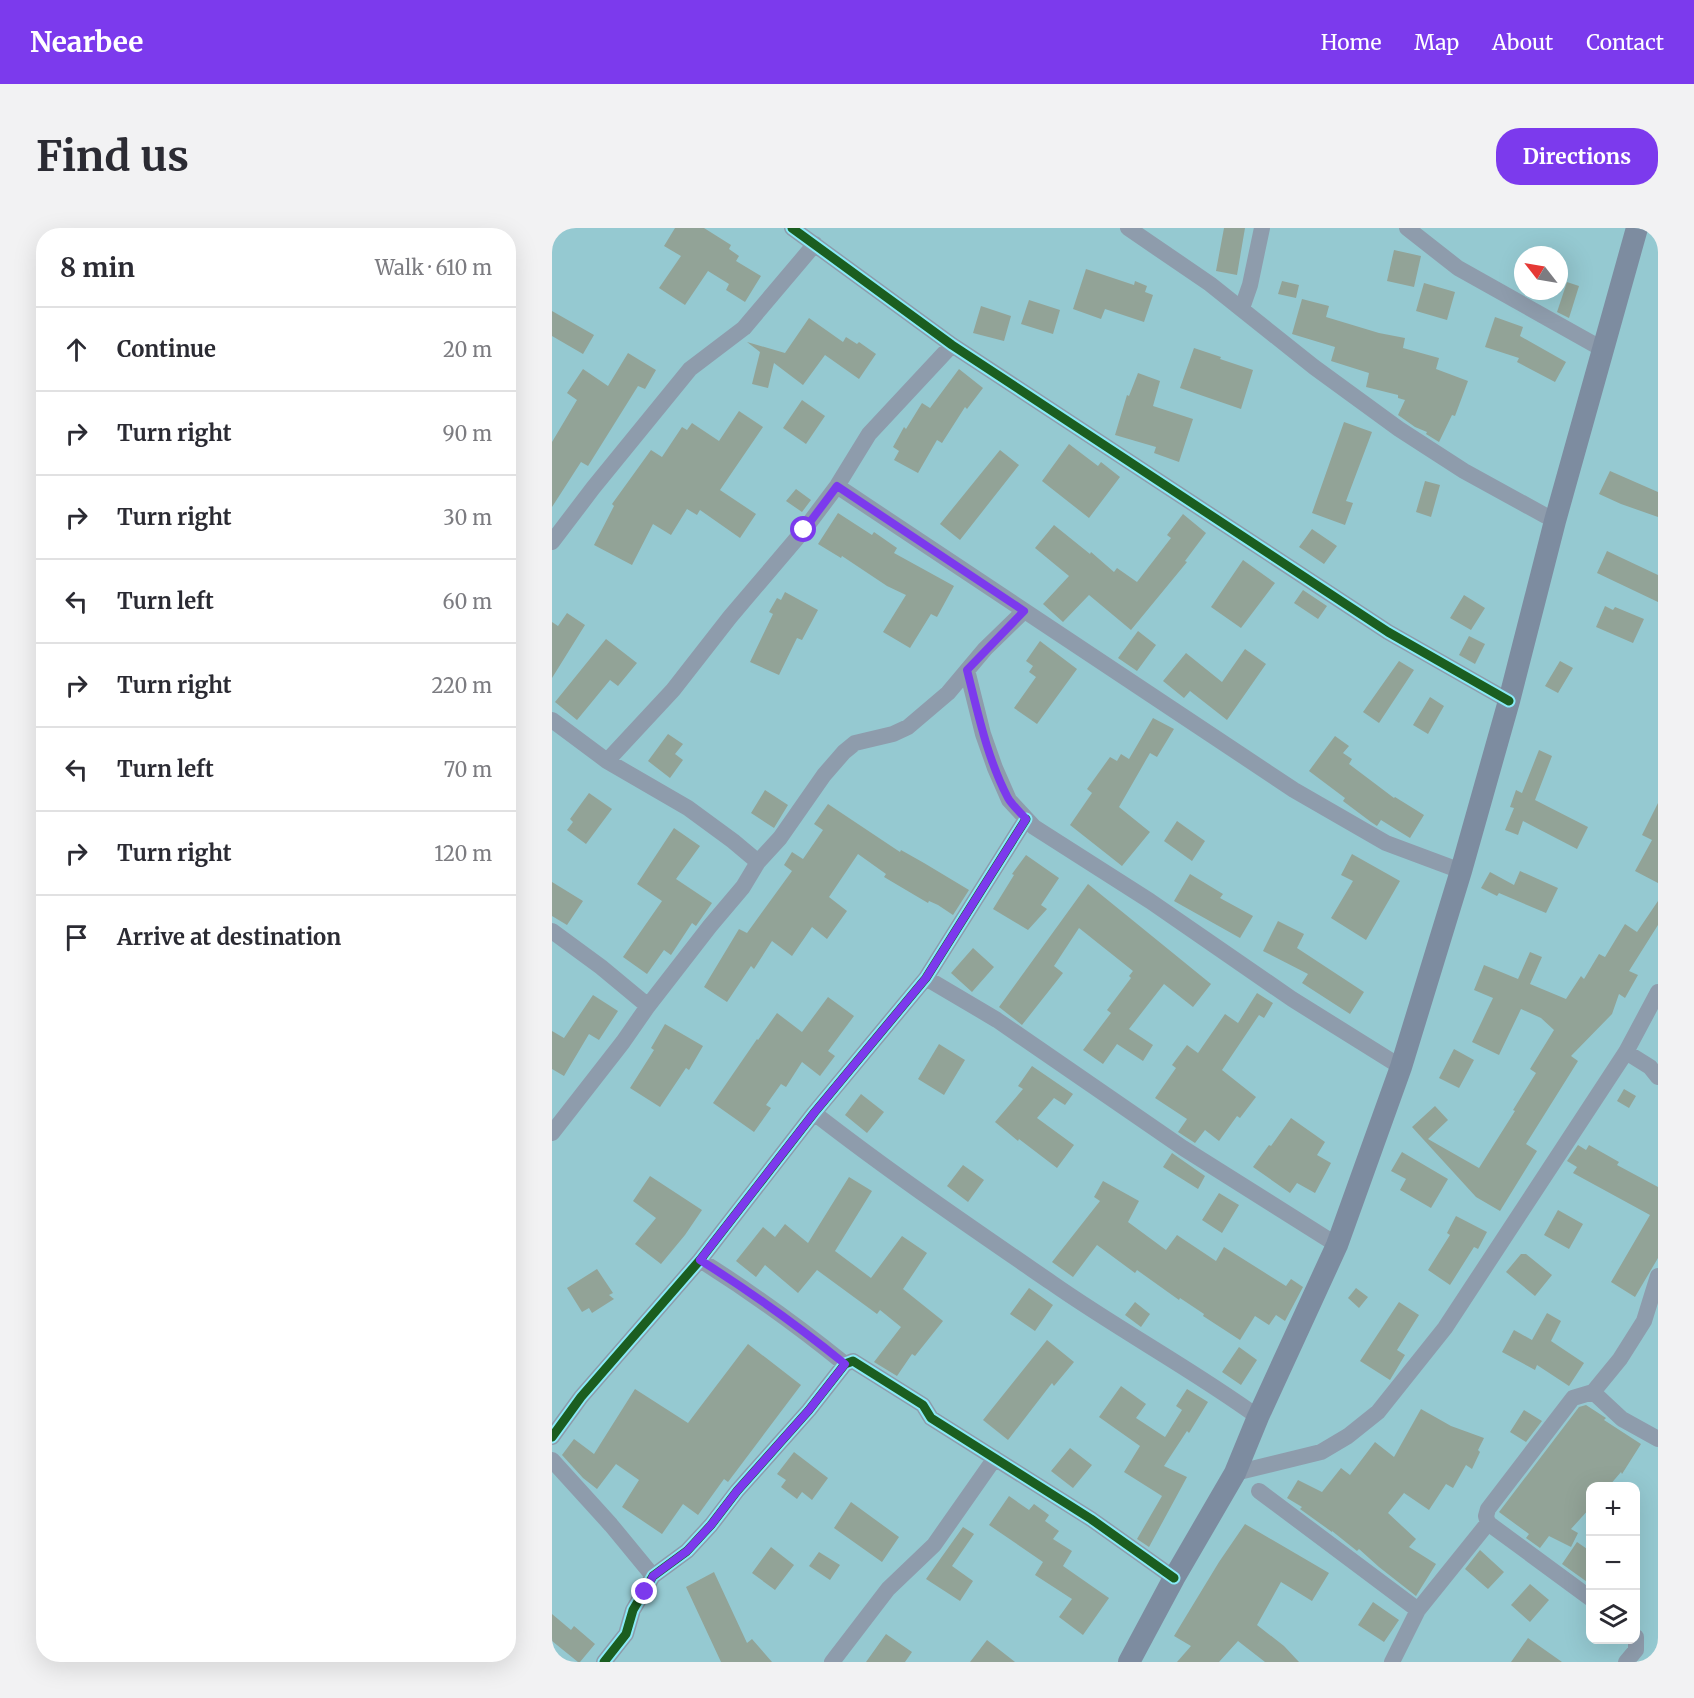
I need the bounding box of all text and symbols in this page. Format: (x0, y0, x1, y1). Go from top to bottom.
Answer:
text: Nearbee (30, 24, 143, 60)
text: Home (1321, 29, 1381, 56)
text: Map (1414, 29, 1459, 56)
text: About (1492, 29, 1553, 56)
text: Contact (1586, 29, 1664, 56)
button: Directions (1496, 128, 1658, 185)
text: Find us (36, 130, 189, 182)
north arrow (1514, 246, 1568, 300)
text: 8 min (60, 251, 135, 284)
text: Walk · 610 m (375, 255, 492, 280)
icon: ahead (60, 333, 93, 366)
text: Continue (117, 335, 216, 363)
text: 20 m (443, 337, 492, 362)
icon: right (60, 417, 93, 450)
text: Turn right (117, 419, 231, 447)
text: 90 m (442, 421, 492, 446)
icon: right (60, 501, 93, 534)
text: Turn right (117, 503, 231, 531)
text: 30 m (443, 505, 492, 530)
route start (790, 516, 816, 542)
icon: left (60, 585, 93, 618)
text: Turn left (117, 587, 214, 615)
text: 60 m (442, 589, 492, 614)
icon: right (60, 669, 93, 702)
text: Turn right (117, 671, 231, 699)
text: 220 m (432, 673, 492, 698)
icon: left (60, 753, 93, 786)
text: Turn left (117, 755, 214, 783)
text: 70 m (444, 757, 492, 782)
icon: right (60, 837, 93, 870)
text: Turn right (117, 839, 231, 867)
text: 120 m (434, 841, 492, 866)
icon: arrive (60, 921, 93, 954)
text: Arrive at destination (117, 923, 341, 951)
map controls (1586, 1482, 1640, 1644)
button: + (1586, 1482, 1640, 1536)
button: − (1586, 1536, 1640, 1590)
route end (631, 1578, 657, 1604)
button: layers (1586, 1590, 1640, 1644)

